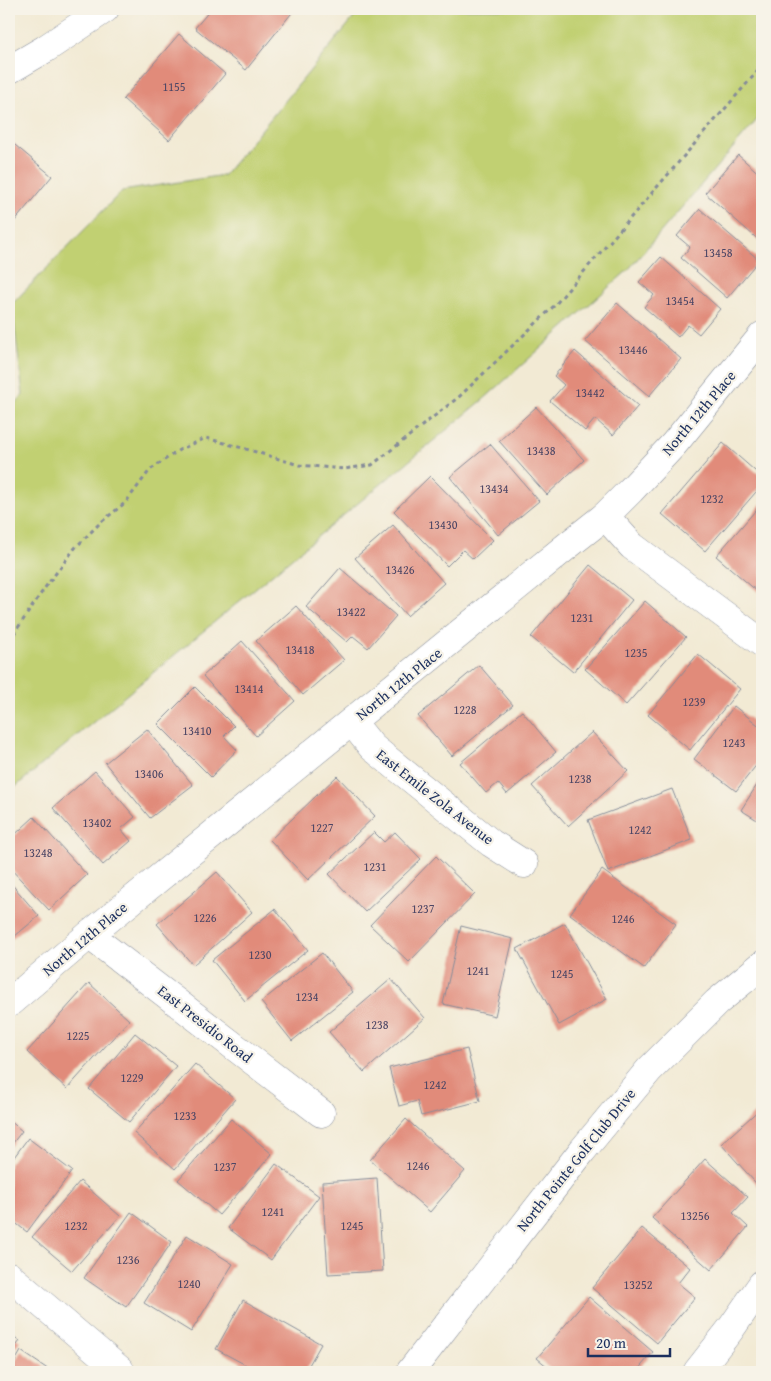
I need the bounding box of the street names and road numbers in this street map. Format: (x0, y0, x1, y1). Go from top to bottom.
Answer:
street label: North 12th Place (657, 366, 740, 460)
street label: North 12th Place (351, 642, 446, 725)
street label: East Emile Zola Avenue (372, 744, 499, 849)
street label: North 12th Place (38, 897, 132, 980)
street label: East Presidio Road (154, 980, 257, 1067)
street label: North Pointe Golf Club Drive (511, 1084, 640, 1236)

